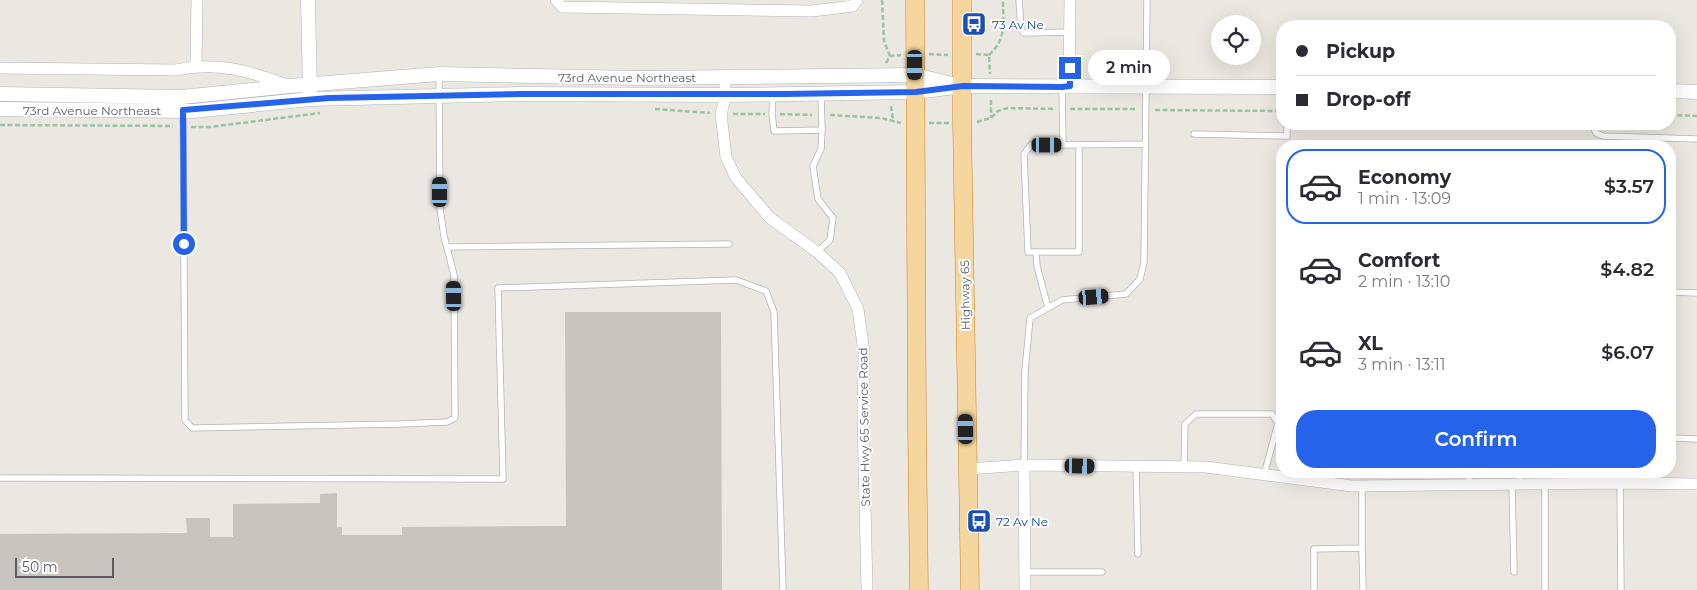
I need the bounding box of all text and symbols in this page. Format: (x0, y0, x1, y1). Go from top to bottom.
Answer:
bus stop icon: 73 Av Ne (961, 11, 987, 37)
map controls (1211, 15, 1261, 65)
button: locate (1211, 15, 1261, 65)
place label: 73 Av Ne (992, 17, 1044, 32)
text: Pickup (1326, 40, 1395, 63)
car (907, 50, 922, 80)
callout: 2 min (1088, 50, 1170, 86)
route end (1059, 57, 1081, 79)
text: 2 min (1106, 58, 1152, 77)
street label: 73rd Avenue Northeast (558, 70, 696, 85)
text: Drop-off (1326, 88, 1410, 111)
street label: 73rd Avenue Northeast (23, 103, 161, 118)
car (1032, 138, 1062, 153)
icon: car (1298, 164, 1343, 209)
text: Economy (1358, 166, 1451, 189)
text: $3.57 (1604, 175, 1654, 198)
car (432, 177, 447, 207)
text: 1 min · 13:09 (1358, 189, 1451, 208)
route start (173, 233, 195, 255)
icon: car (1298, 247, 1343, 292)
text: Comfort (1358, 249, 1440, 272)
text: $4.82 (1600, 258, 1654, 281)
street label: Highway 65 (957, 260, 973, 330)
text: 2 min · 13:10 (1358, 272, 1450, 291)
car (446, 281, 461, 311)
car (1078, 288, 1109, 306)
icon: car (1298, 330, 1343, 375)
text: XL (1358, 332, 1383, 355)
text: $6.07 (1601, 341, 1654, 364)
street label: State Hwy 65 Service Road (855, 347, 873, 507)
text: 3 min · 13:11 (1358, 355, 1445, 374)
button: Confirm (1296, 410, 1656, 468)
car (958, 414, 973, 444)
car (1064, 458, 1095, 474)
bus stop icon: 72 Av Ne (966, 508, 992, 534)
place label: 72 Av Ne (996, 514, 1048, 529)
scale bar (15, 555, 114, 578)
text: 50 m (22, 558, 58, 576)

